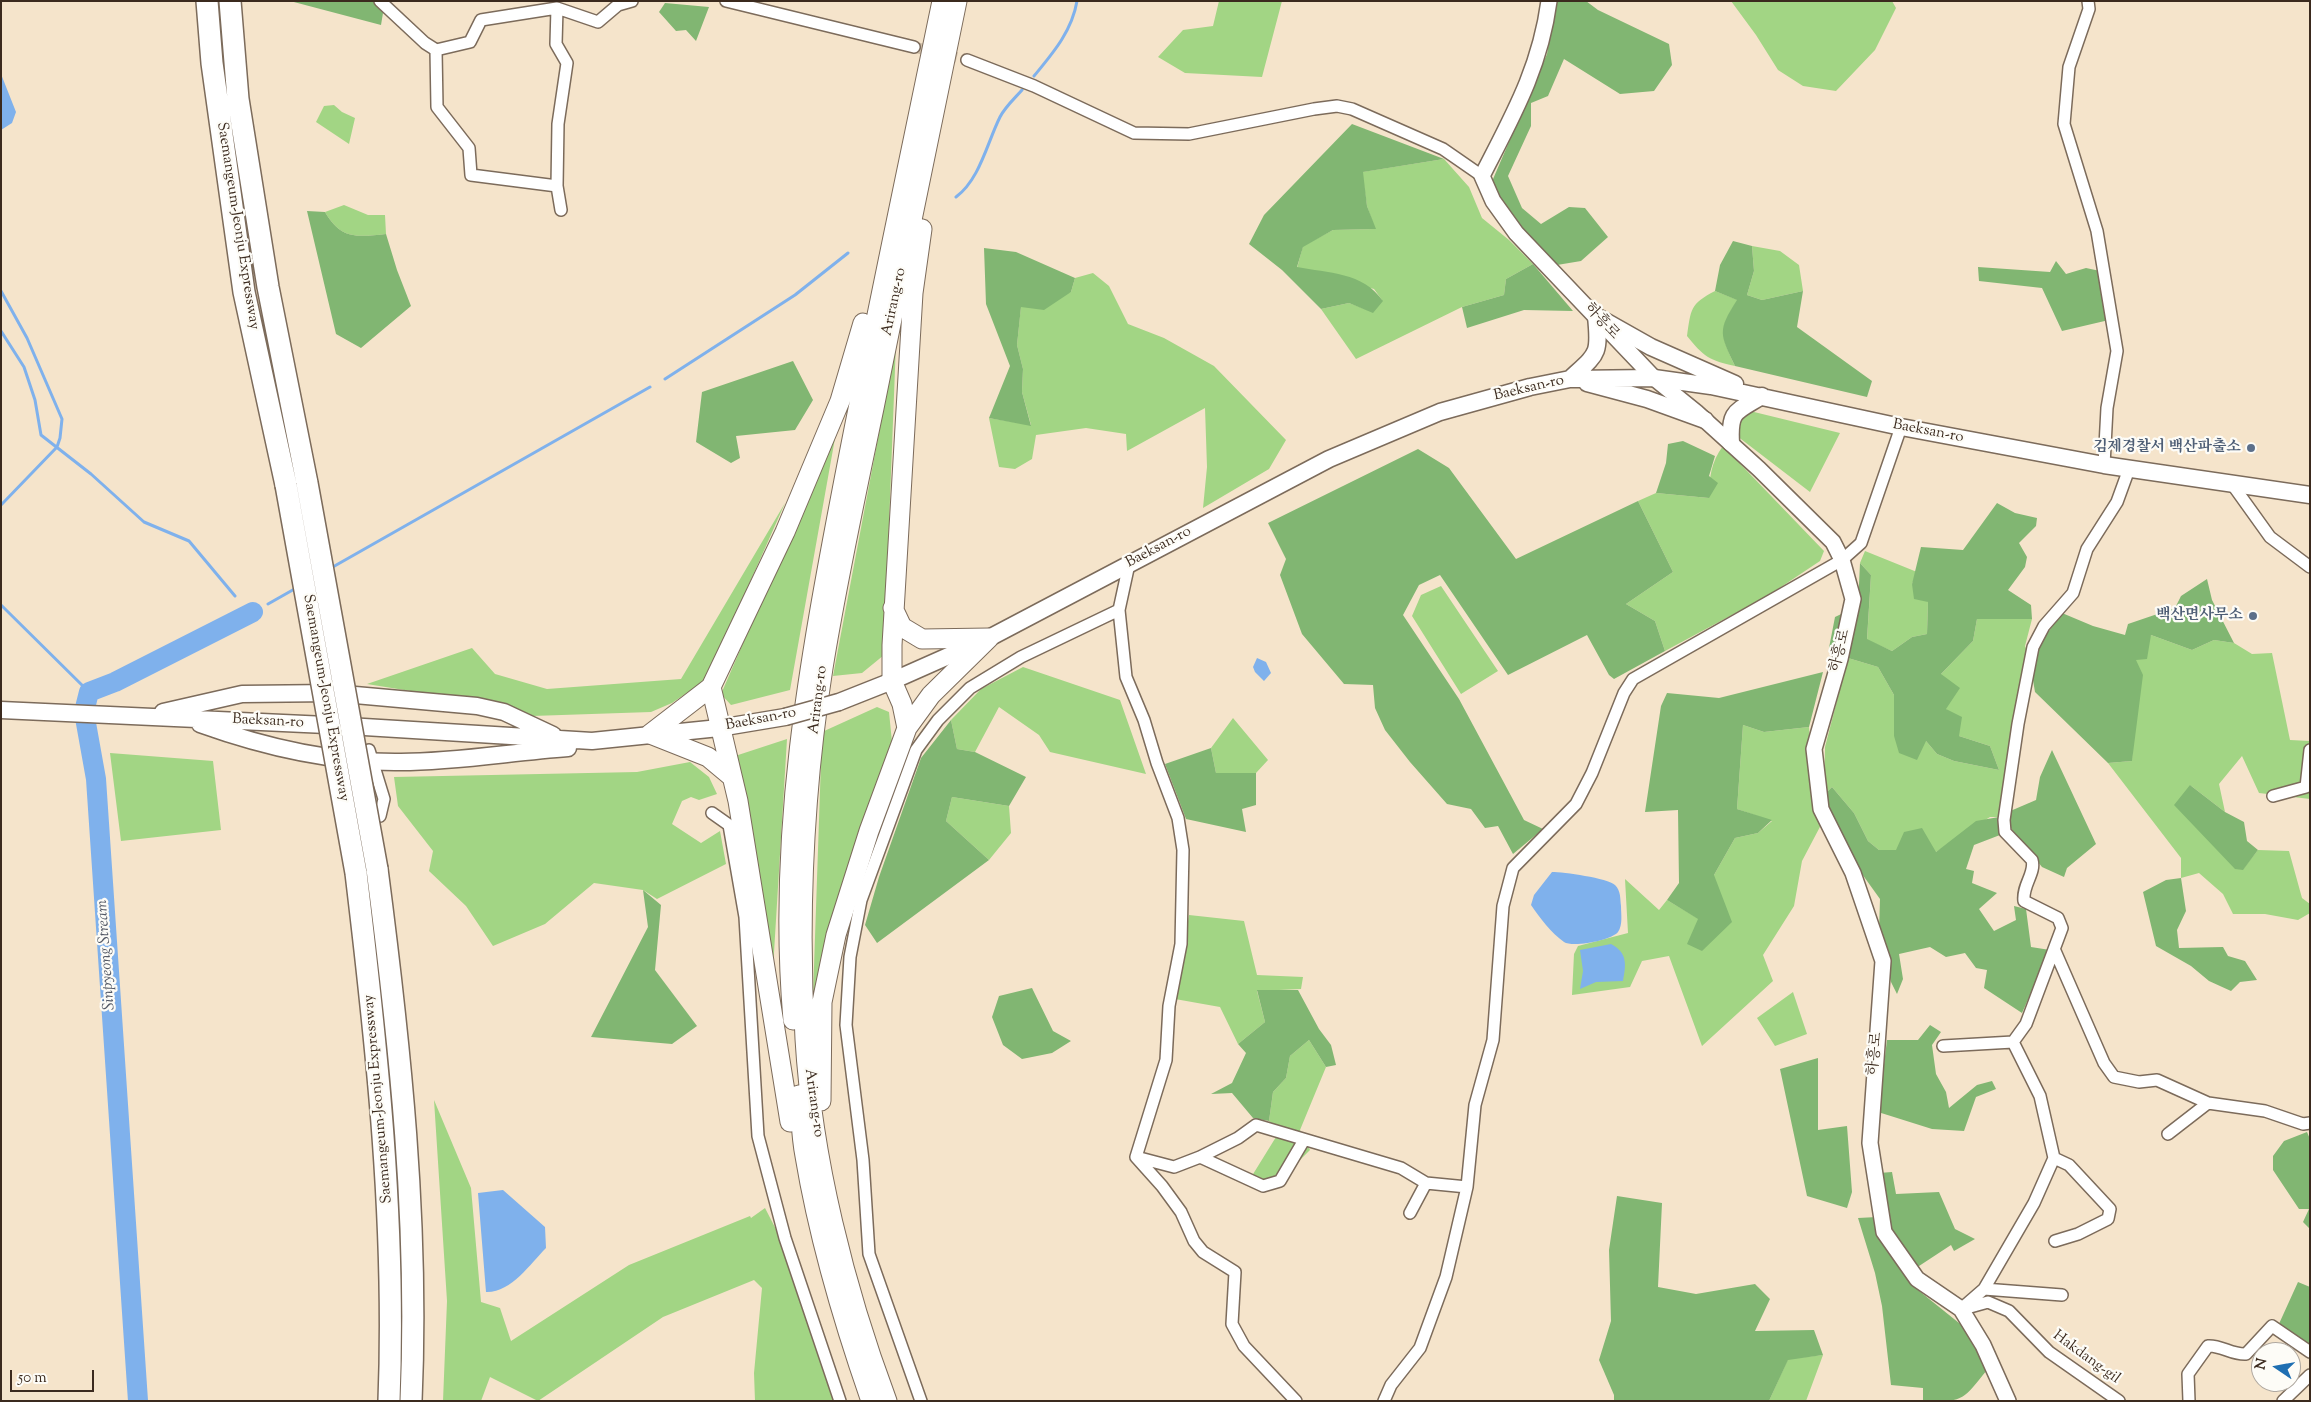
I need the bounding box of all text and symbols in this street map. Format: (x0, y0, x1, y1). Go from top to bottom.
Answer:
street label: Saemangeum-Jeonju Expressway (212, 121, 262, 331)
street label: Arirang-ro (879, 266, 911, 338)
street label: 하흥로 (1580, 300, 1622, 344)
street label: Baeksan-ro (1492, 372, 1566, 406)
street label: Baeksan-ro (1891, 416, 1965, 448)
place label: 김제경찰서 백산파출소 (2093, 439, 2241, 457)
marker: 김제경찰서 백산파출소 (2245, 442, 2257, 454)
street label: Baeksan-ro (1123, 523, 1195, 573)
street label: Saemangeum-Jeonju Expressway (298, 593, 352, 803)
place label: 백산면사무소 (2156, 607, 2243, 625)
marker: 백산면사무소 (2247, 610, 2259, 622)
street label: 하흥로 (1827, 628, 1855, 674)
street label: Arirang-ro (806, 665, 832, 735)
street label: Baeksan-ro (724, 704, 798, 736)
street label: Baeksan-ro (232, 711, 304, 733)
water label: Sinpyeong Stream (94, 899, 120, 1011)
street label: Saemangeum-Jeonju Expressway (361, 994, 397, 1204)
street label: 하흥로 (1865, 1031, 1887, 1077)
street label: Arirang-ro (799, 1068, 827, 1138)
street label: Hakdang-gil (2049, 1328, 2123, 1388)
north arrow (2251, 1342, 2301, 1392)
text: N (2251, 1357, 2273, 1372)
scale bar (12, 1360, 96, 1392)
text: 50 m (18, 1368, 47, 1389)

